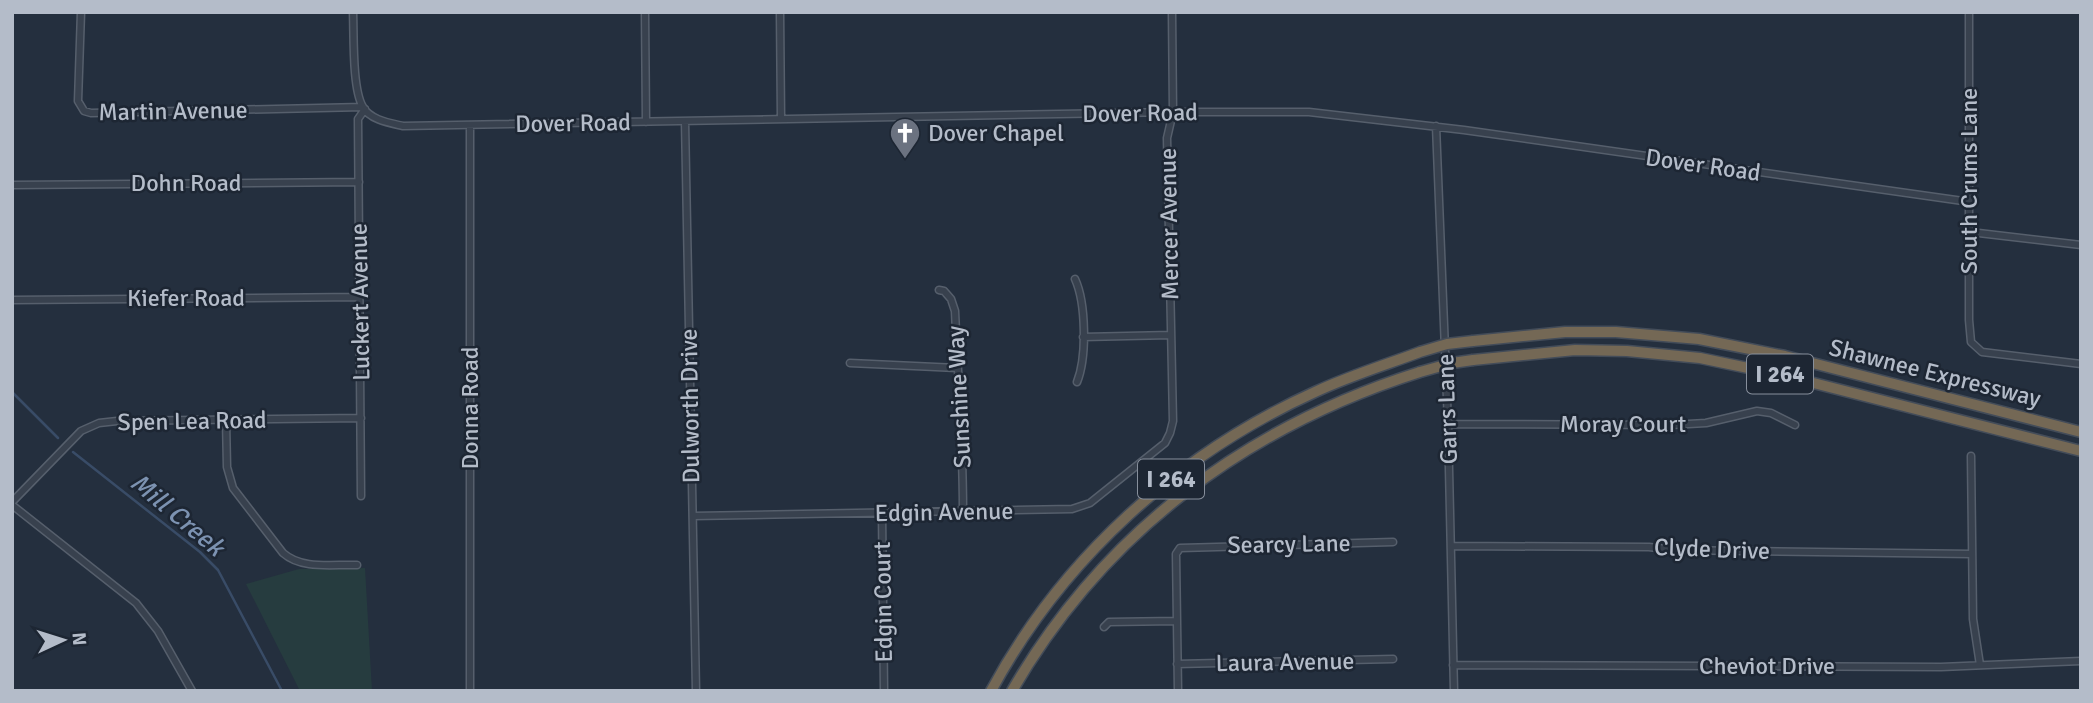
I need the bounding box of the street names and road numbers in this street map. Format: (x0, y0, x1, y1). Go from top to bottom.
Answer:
street label: South Crums Lane (1954, 88, 1984, 274)
street label: Martin Avenue (98, 95, 248, 127)
street label: Dover Road (1082, 97, 1198, 129)
street label: Dover Road (515, 107, 631, 139)
street label: Dover Road (1644, 142, 1762, 188)
street label: Mercer Avenue (1153, 148, 1185, 300)
street label: Dohn Road (131, 168, 241, 198)
street label: Luckert Avenue (344, 223, 376, 381)
street label: Kiefer Road (127, 283, 245, 313)
street label: Sunshine Way (940, 325, 978, 469)
street label: Dulworth Drive (674, 328, 706, 484)
street label: Shawnee Expressway (1826, 332, 2044, 414)
street label: Donna Road (455, 346, 485, 470)
street label: Garrs Lane (1430, 353, 1464, 465)
road number: I 264 (1747, 354, 1813, 394)
street label: Spen Lea Road (117, 405, 267, 437)
street label: Moray Court (1560, 409, 1686, 439)
road number: I 264 (1138, 460, 1204, 499)
street label: Edgin Avenue (874, 496, 1014, 528)
street label: Searcy Lane (1227, 528, 1351, 560)
street label: Clyde Drive (1654, 532, 1770, 566)
street label: Edgin Court (867, 541, 899, 663)
street label: Laura Avenue (1215, 646, 1355, 678)
street label: Cheviot Drive (1699, 651, 1835, 681)

